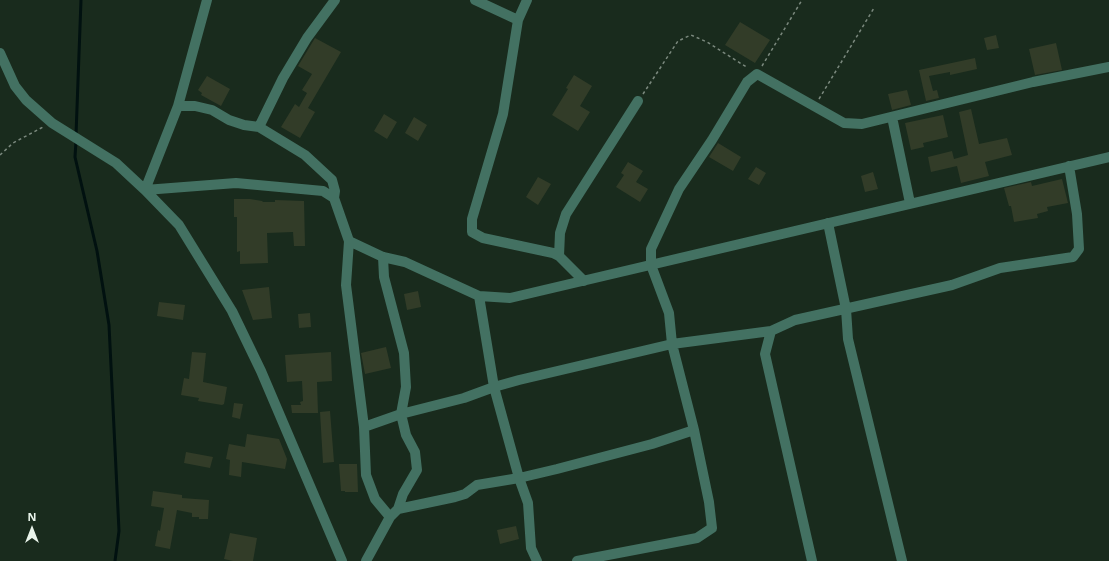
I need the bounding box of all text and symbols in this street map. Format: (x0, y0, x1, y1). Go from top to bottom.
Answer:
north arrow (12, 509, 52, 549)
text: N (28, 509, 36, 524)

